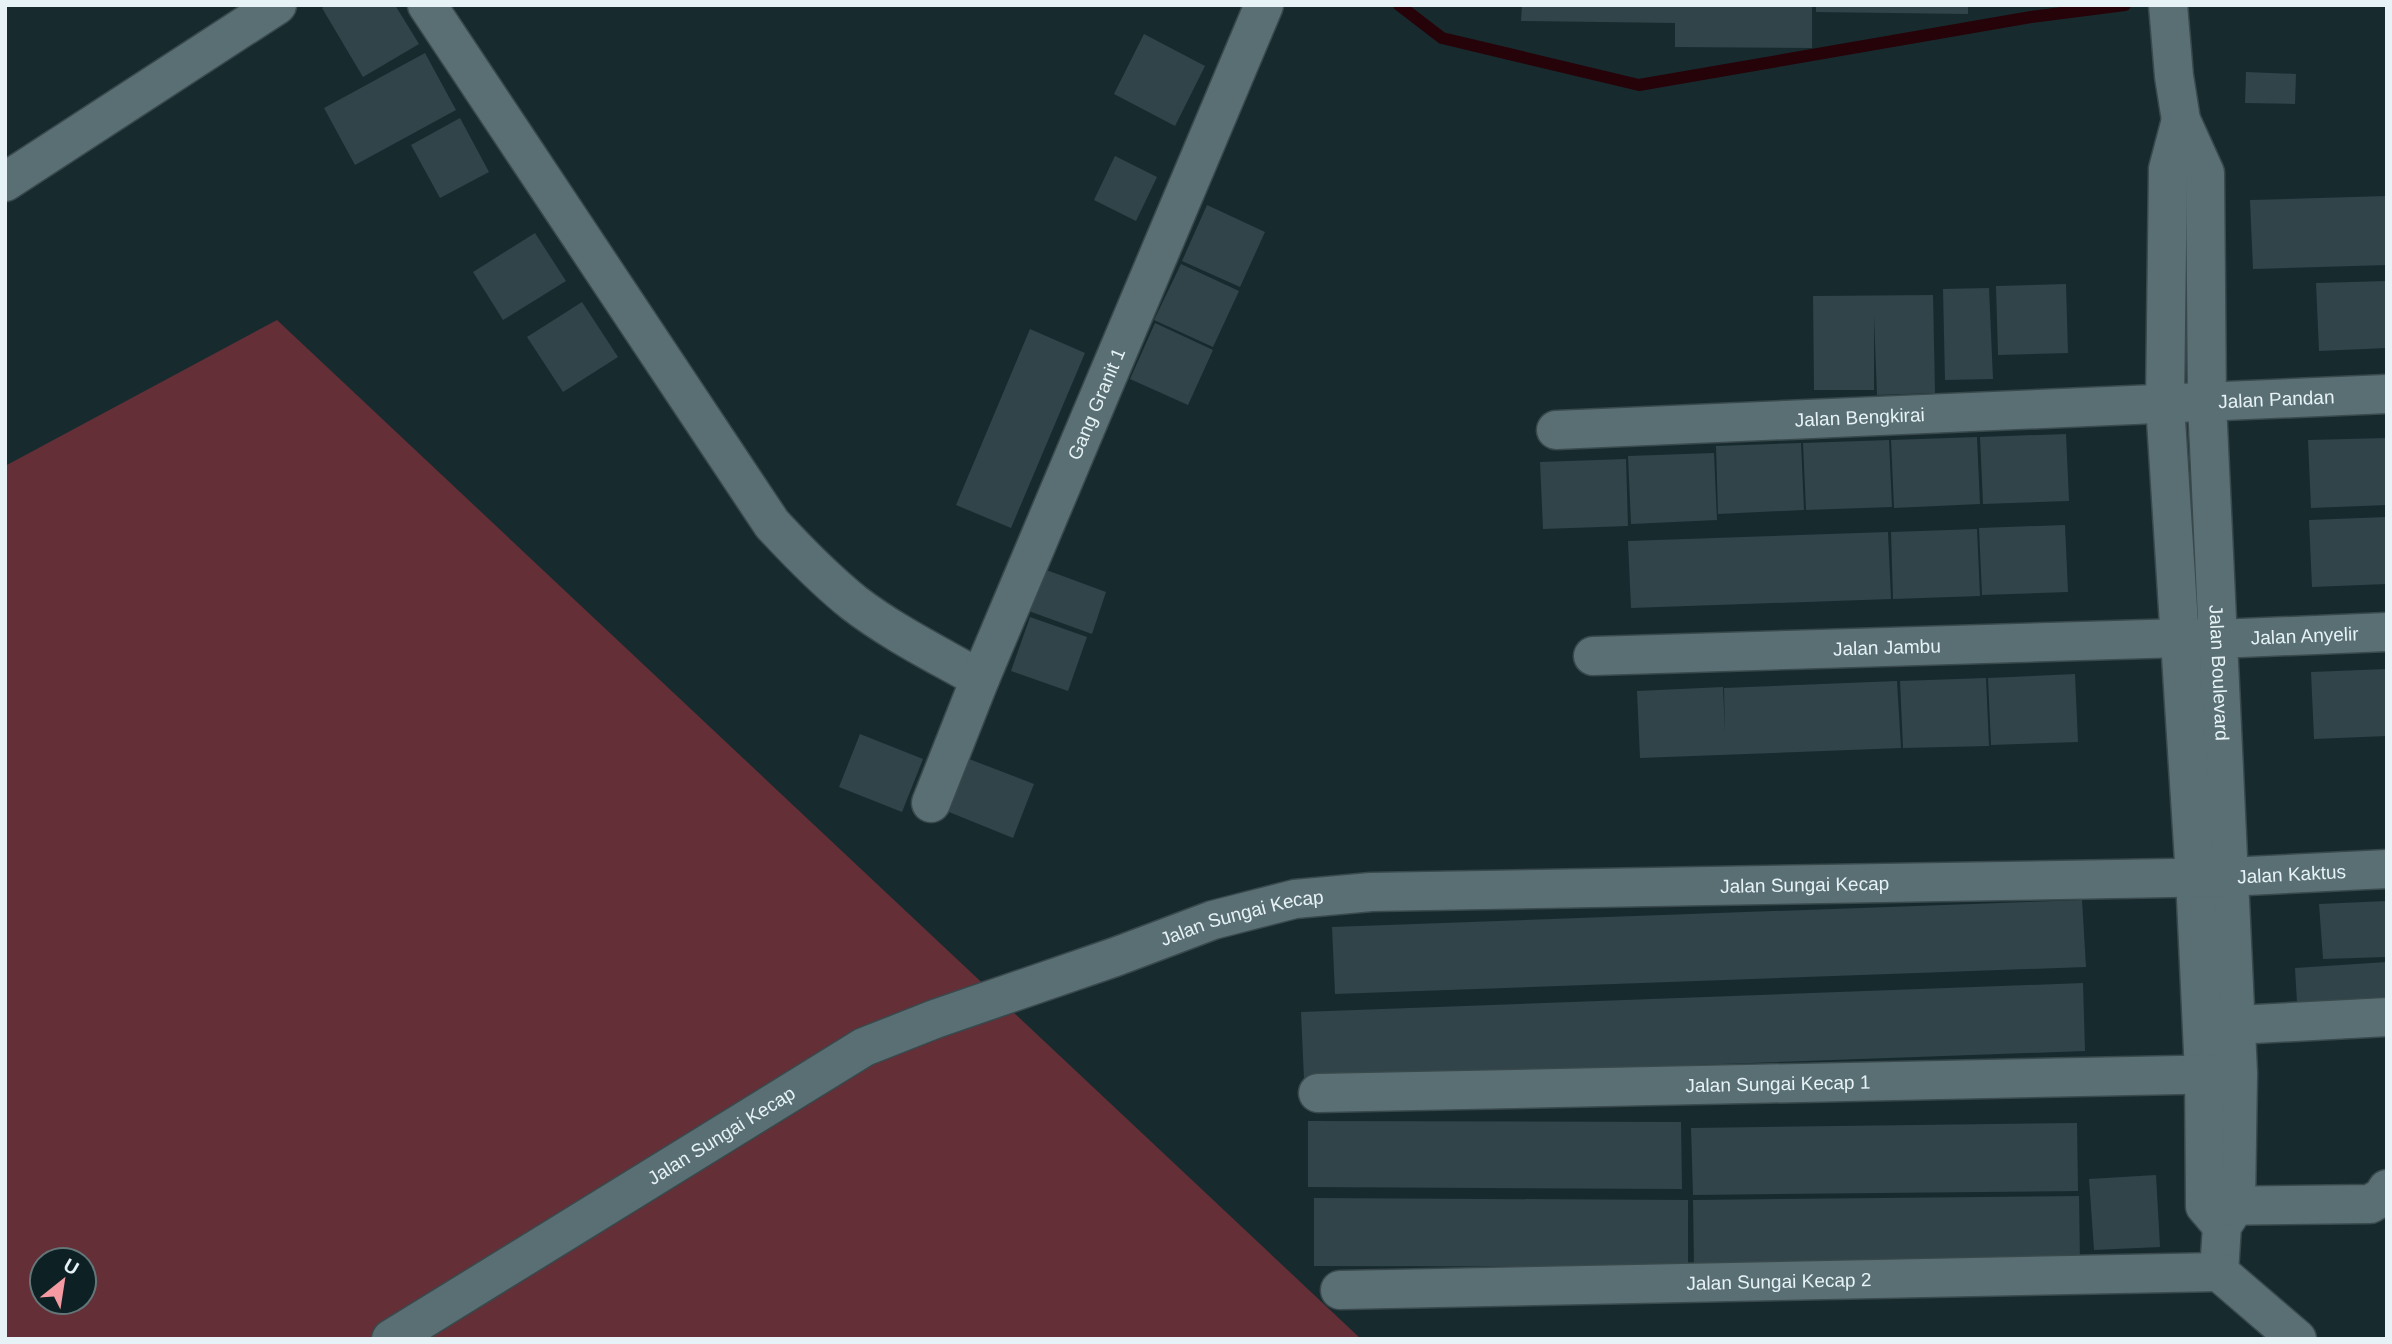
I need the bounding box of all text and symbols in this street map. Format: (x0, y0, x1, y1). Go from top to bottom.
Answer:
street label: Gang Granit 1 (1064, 345, 1129, 463)
street label: Jalan Pandan (2218, 386, 2335, 412)
street label: Jalan Bengkirai (1794, 404, 1925, 431)
street label: Jalan Boulevard (2205, 604, 2233, 741)
street label: Jalan Anyelir (2250, 623, 2360, 649)
street label: Jalan Jambu (1833, 635, 1941, 660)
street label: Jalan Kaktus (2237, 861, 2346, 887)
street label: Jalan Sungai Kecap (1720, 873, 1889, 897)
street label: Jalan Sungai Kecap (1157, 886, 1325, 950)
street label: Jalan Sungai Kecap 1 (1685, 1071, 1871, 1096)
street label: Jalan Sungai Kecap (644, 1082, 799, 1189)
north arrow (28, 1246, 98, 1316)
text: U (60, 1254, 82, 1279)
street label: Jalan Sungai Kecap 2 (1686, 1269, 1872, 1294)

